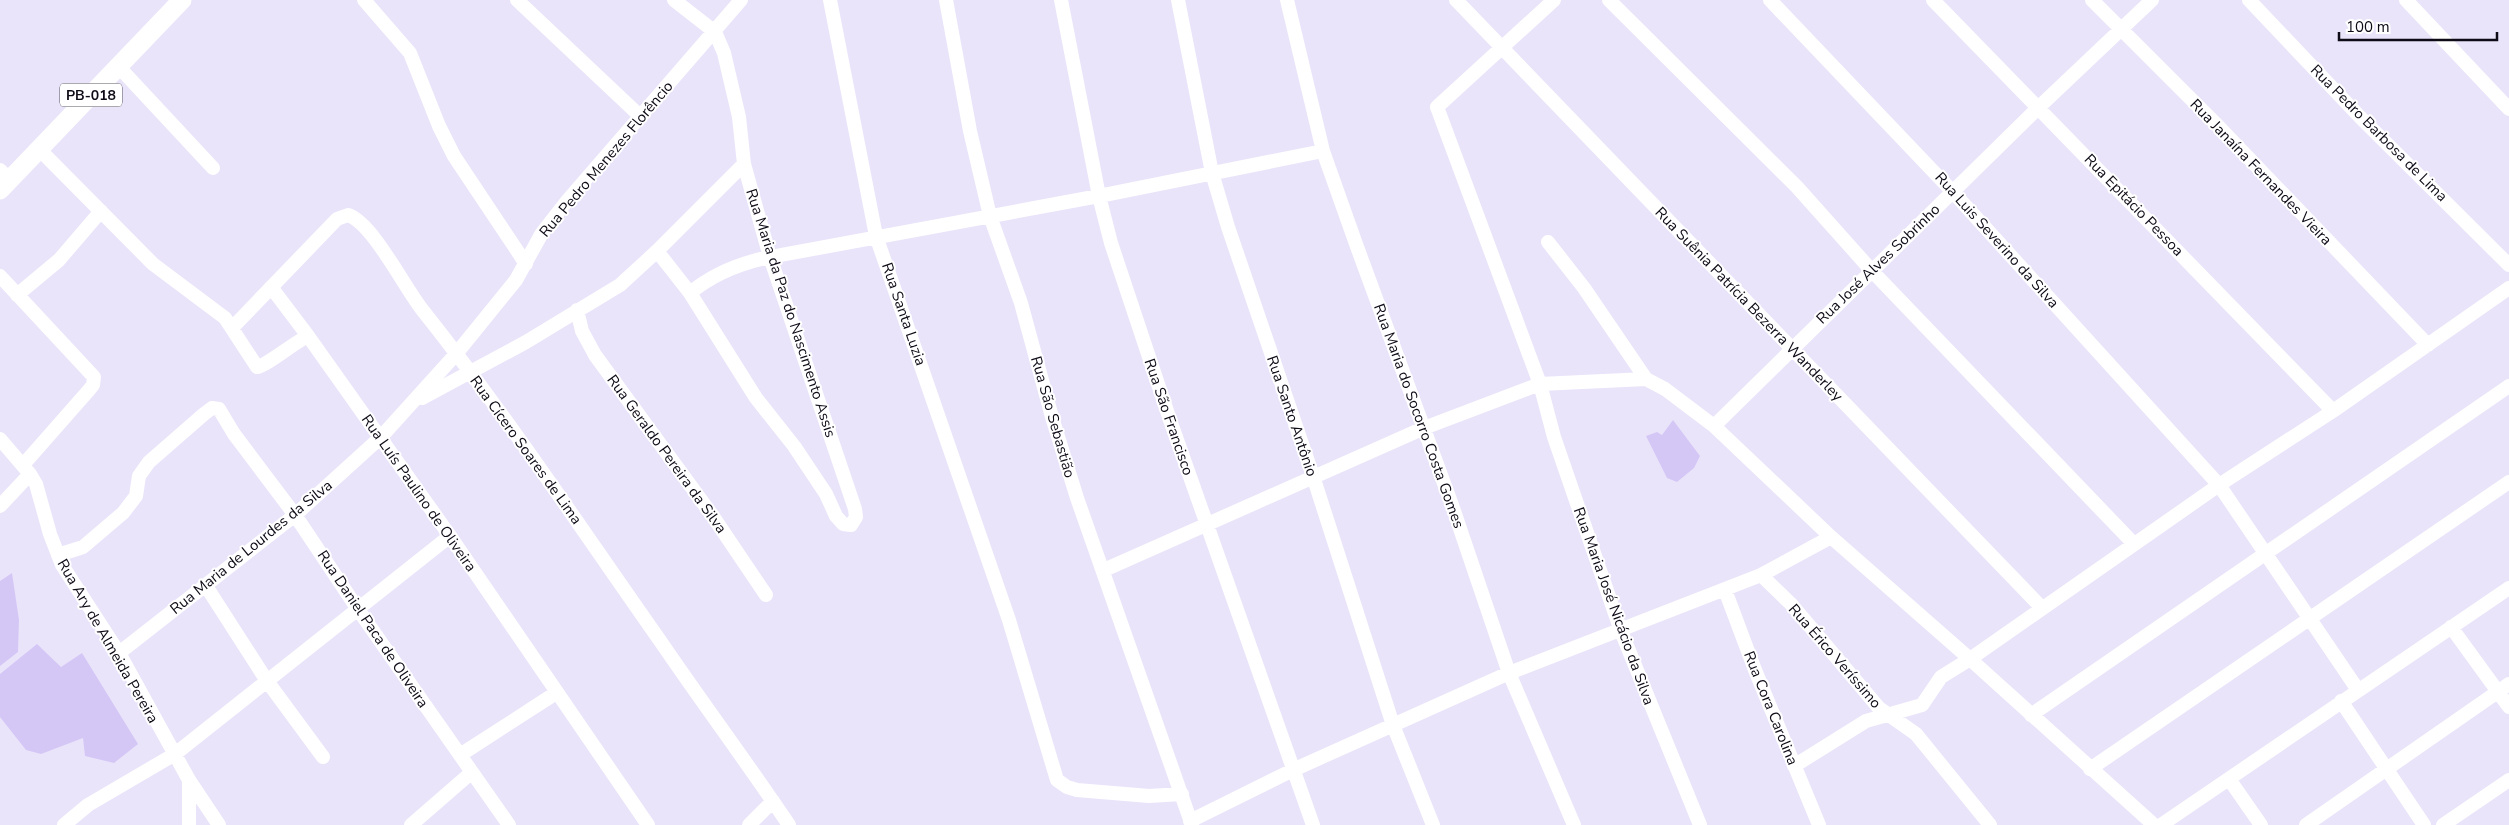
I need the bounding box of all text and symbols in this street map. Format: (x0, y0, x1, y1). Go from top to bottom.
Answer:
scale bar (2339, 10, 2496, 42)
text: 100 m (2346, 17, 2390, 37)
street label: Rua Pedro Barbosa de Lima (2306, 60, 2452, 206)
street label: Rua Pedro Menezes Florêncio (535, 77, 677, 241)
road number: PB-018 (60, 84, 122, 106)
street label: Rua Janaína Fernandes Vieira (2186, 95, 2336, 249)
street label: Rua Epitácio Pessoa (2080, 150, 2188, 260)
street label: Rua Luis Severino da Silva (1931, 168, 2063, 312)
street label: Rua Maria da Paz do Nascimento Assis (741, 186, 841, 440)
street label: Rua José Alves Sobrinho (1812, 200, 1944, 328)
street label: Rua Suênia Patrícia Bezerra Wanderley (1651, 203, 1848, 406)
street label: Rua Santa Luzia (877, 260, 931, 368)
street label: Rua Maria do Socorro Costa Gomes (1369, 301, 1469, 531)
street label: Rua Santo Antônio (1262, 353, 1322, 479)
street label: Rua São Sebastião (1026, 354, 1080, 480)
street label: Rua São Francisco (1140, 356, 1198, 478)
street label: Rua Geraldo Pereira da Silva (603, 371, 731, 537)
street label: Rua Cícero Soares de Lima (465, 372, 587, 528)
street label: Rua Luís Paulino de Oliveira (357, 410, 481, 576)
street label: Rua Maria de Lourdes da Silva (166, 475, 336, 619)
street label: Rua Maria José Nicácio da Silva (1569, 504, 1659, 708)
street label: Rua Daniel Paca de Oliveira (313, 546, 433, 712)
street label: Rua Ary de Almeida Pereira (53, 555, 163, 727)
street label: Rua Érico Veríssimo (1784, 600, 1886, 712)
street label: Rua Cora Carolina (1739, 648, 1803, 768)

